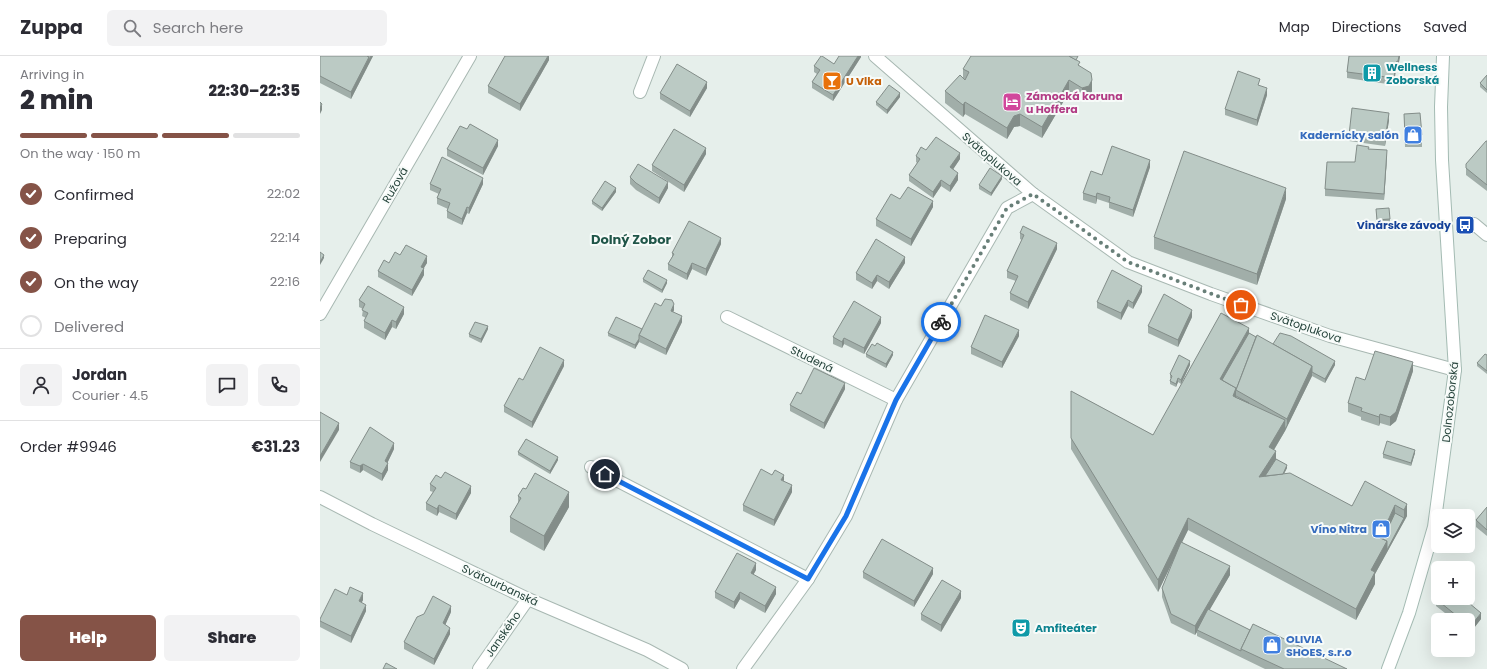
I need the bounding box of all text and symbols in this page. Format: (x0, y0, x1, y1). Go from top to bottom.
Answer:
search box (107, 10, 387, 46)
text: Zuppa (20, 14, 83, 41)
icon: search (121, 17, 143, 39)
text: Search here (153, 17, 243, 38)
text: Map (1279, 17, 1310, 37)
text: Directions (1332, 17, 1401, 37)
text: Saved (1423, 17, 1467, 37)
place label: Wellness Zoborská (1386, 59, 1439, 88)
building icon: Wellness Zoborská (1361, 62, 1383, 84)
text: Arriving in (20, 65, 84, 84)
bar icon: U Vlka (821, 70, 843, 92)
place label: U Vlka (846, 73, 882, 89)
text: 22:30–22:35 (208, 80, 300, 101)
text: 2 min (20, 82, 93, 118)
place label: Zámocká koruna u Hoffera (1026, 88, 1123, 117)
hotel icon: Zámocká koruna u Hoffera (1001, 91, 1023, 113)
shop icon: Kadernícky salón (1402, 124, 1424, 146)
place label: Kadernícky salón (1300, 127, 1399, 143)
street label: Svätoplukova (959, 128, 1025, 190)
text: On the way · 150 m (20, 144, 140, 163)
street label: Ružová (378, 164, 412, 206)
icon: check (20, 183, 42, 205)
text: Confirmed (54, 184, 134, 205)
text: 22:02 (267, 184, 300, 203)
bus stop icon: Vinárske závody (1454, 214, 1476, 236)
place label: Vinárske závody (1357, 217, 1451, 233)
icon: check (20, 227, 42, 249)
text: Preparing (54, 228, 127, 249)
text: 22:14 (270, 228, 300, 247)
district label: Dolný Zobor (591, 230, 671, 249)
icon: check (20, 271, 42, 293)
text: On the way (54, 272, 139, 293)
text: 22:16 (270, 272, 300, 291)
pin (1224, 288, 1258, 322)
icon: bag (1230, 294, 1252, 316)
courier (921, 302, 961, 342)
street label: Svätoplukova (1268, 307, 1344, 347)
icon: bike (930, 311, 952, 333)
text: Delivered (54, 316, 124, 337)
street label: Studená (788, 342, 836, 376)
street label: Dolnozoborská (1438, 361, 1462, 443)
button: person (20, 364, 62, 406)
text: Jordan (72, 364, 127, 385)
button: chat (206, 364, 248, 406)
button: phone (258, 364, 300, 406)
text: Courier · 4.5 (72, 386, 148, 405)
text: Order #9946 (20, 436, 117, 457)
text: €31.23 (251, 436, 300, 457)
pin (588, 457, 622, 491)
icon: home (594, 463, 616, 485)
map controls (1431, 509, 1475, 657)
button: layers (1431, 509, 1475, 553)
shop icon: Víno Nitra (1370, 518, 1392, 540)
place label: Víno Nitra (1311, 521, 1367, 537)
street label: Svätourbanská (459, 560, 541, 610)
button: + (1431, 561, 1475, 605)
street label: Janského (481, 608, 525, 660)
button: − (1431, 613, 1475, 657)
button: Help (20, 615, 156, 661)
button: Share (164, 615, 300, 661)
theatre icon: Amfiteáter (1010, 617, 1032, 639)
place label: Amfiteáter (1035, 620, 1097, 636)
place label: OLIVIA SHOES, s.r.o (1286, 631, 1352, 660)
shop icon: OLIVIA SHOES, s.r.o (1261, 634, 1283, 656)

